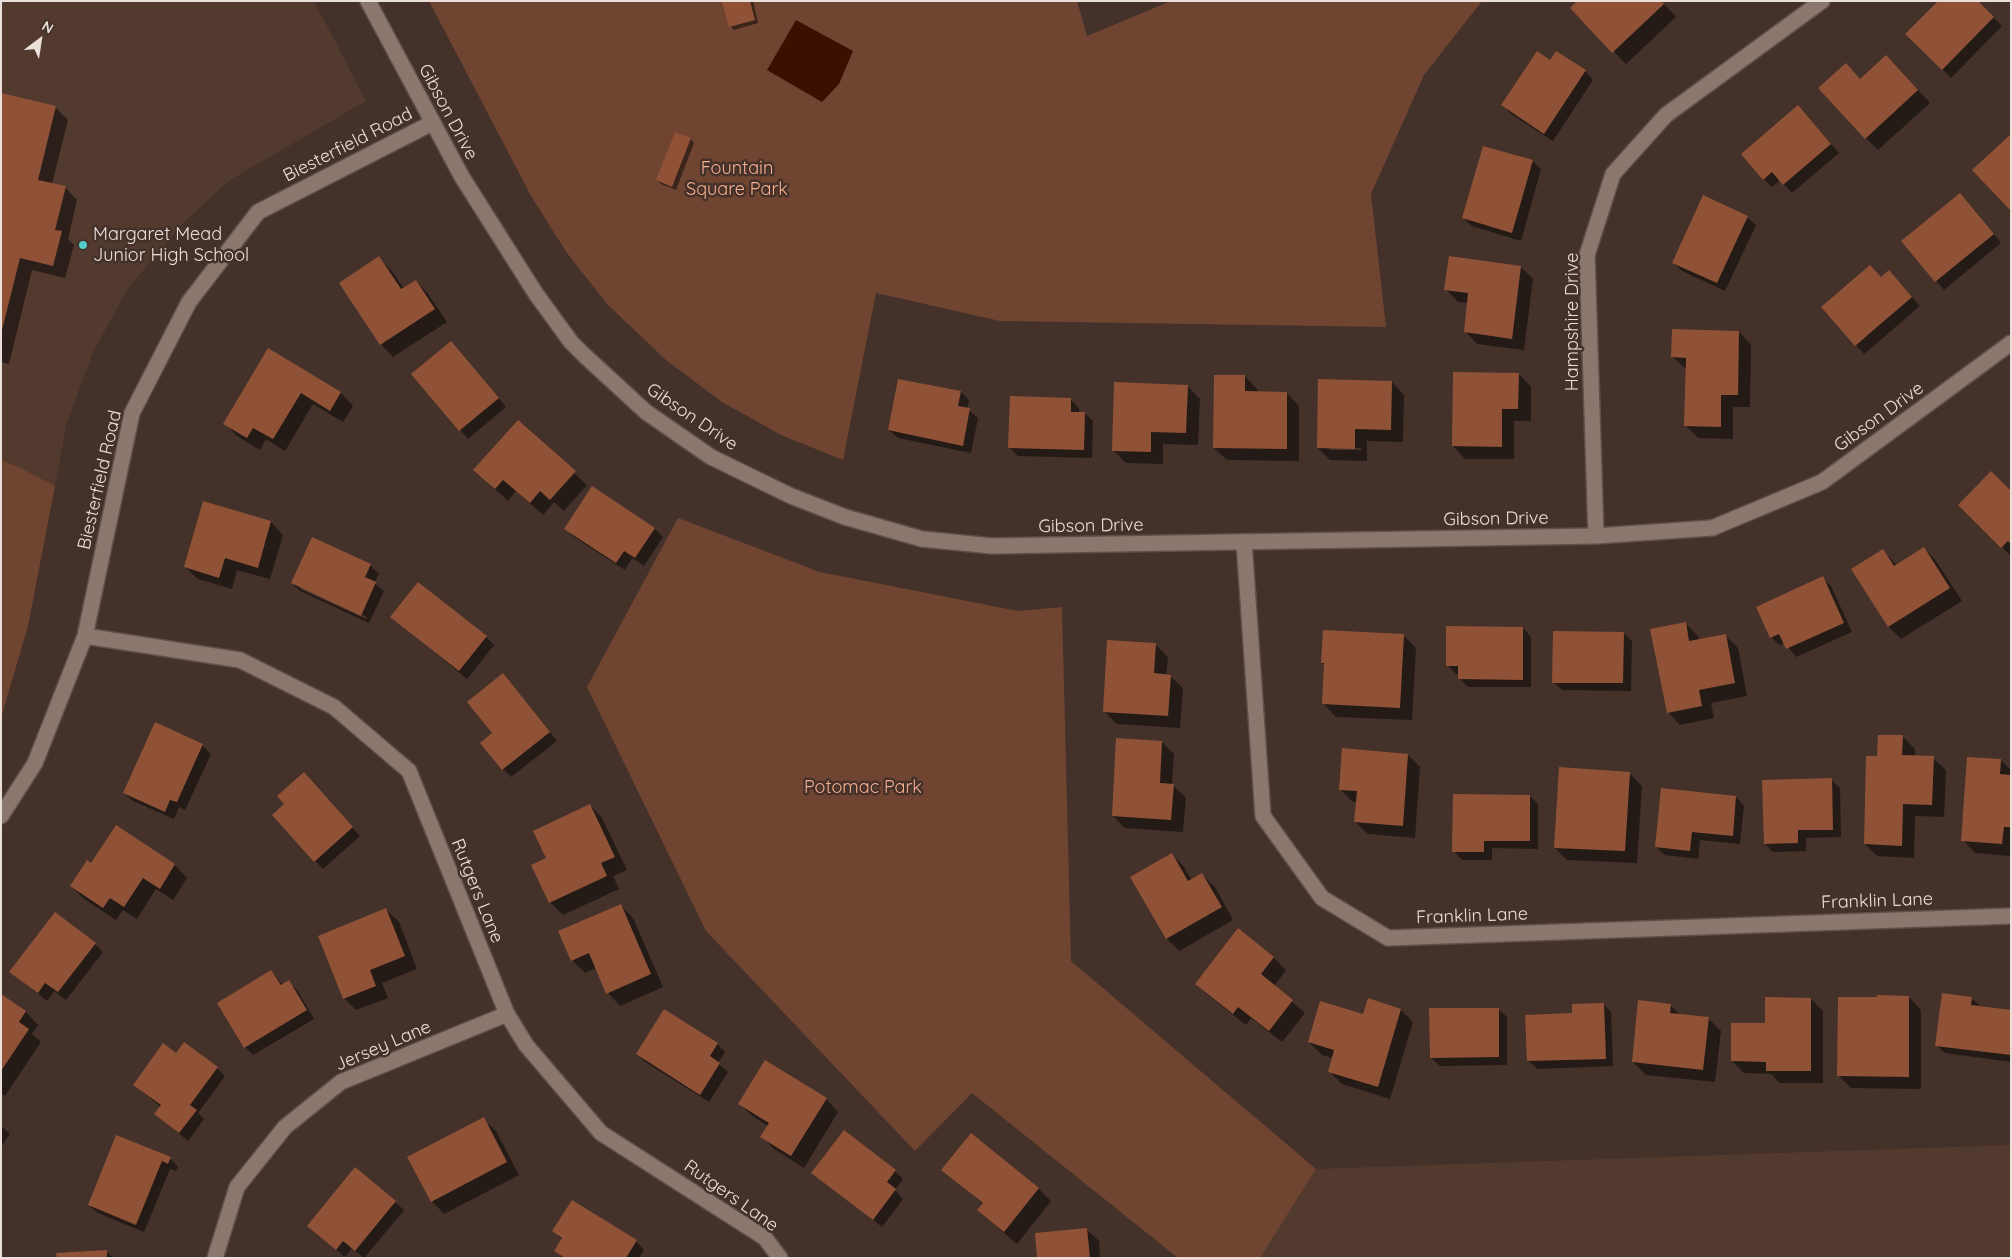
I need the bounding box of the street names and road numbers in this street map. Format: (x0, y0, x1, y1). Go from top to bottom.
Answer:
street label: Gibson Drive (414, 60, 482, 164)
street label: Biesterfield Road (280, 103, 416, 187)
street label: Hampshire Drive (1562, 253, 1584, 391)
street label: Gibson Drive (1830, 377, 1928, 457)
street label: Gibson Drive (642, 379, 742, 455)
street label: Biesterfield Road (73, 408, 127, 552)
street label: Gibson Drive (1443, 507, 1549, 531)
street label: Gibson Drive (1038, 514, 1144, 538)
street label: Rutgers Lane (446, 836, 508, 946)
street label: Franklin Lane (1821, 888, 1933, 914)
street label: Franklin Lane (1416, 903, 1528, 929)
street label: Jersey Lane (332, 1016, 434, 1076)
street label: Rutgers Lane (680, 1155, 782, 1237)

